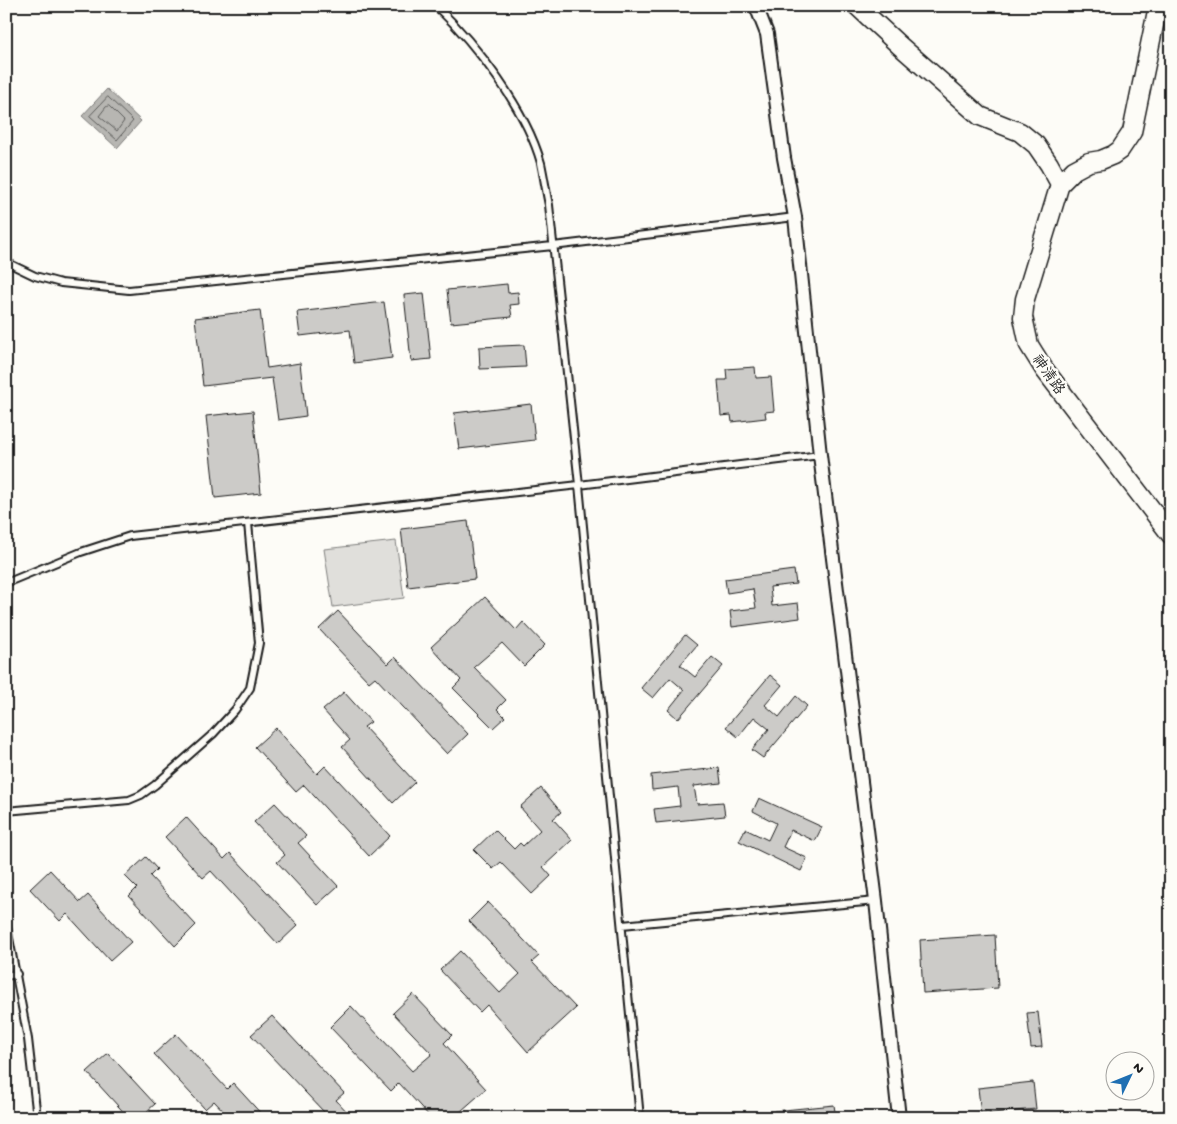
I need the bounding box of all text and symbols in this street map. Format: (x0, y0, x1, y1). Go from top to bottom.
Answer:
street label: 神清路 (1027, 352, 1068, 399)
north arrow (1104, 1052, 1154, 1102)
text: N (1128, 1060, 1147, 1078)

